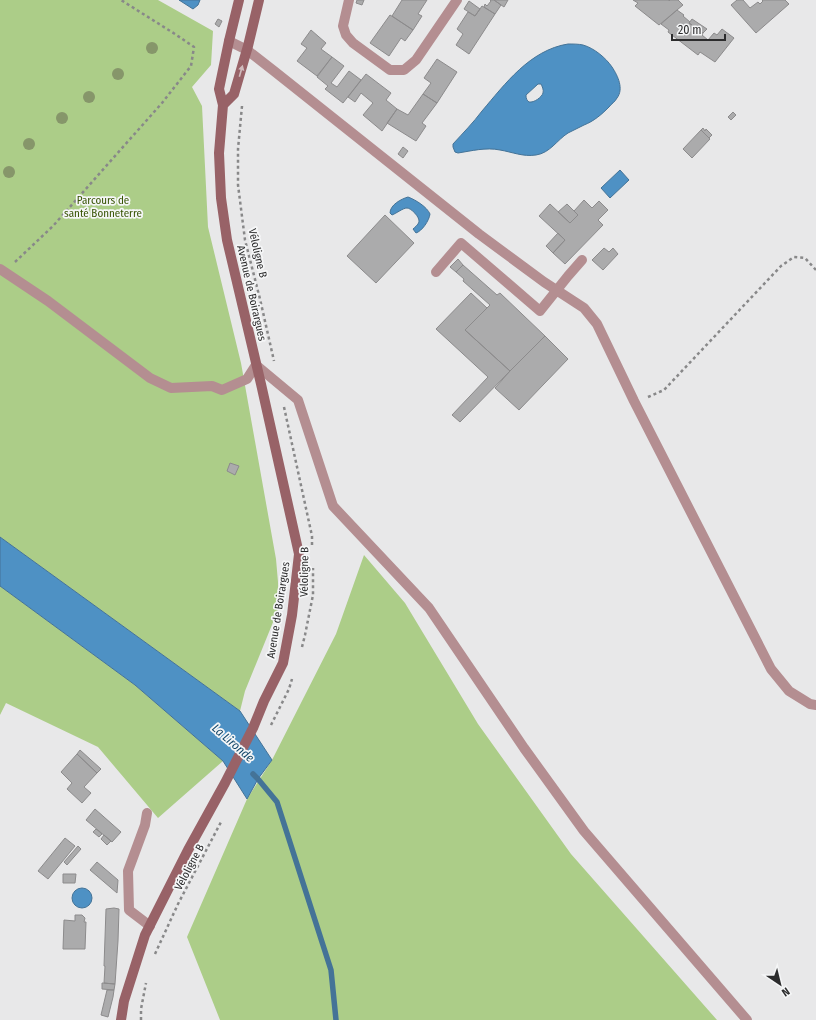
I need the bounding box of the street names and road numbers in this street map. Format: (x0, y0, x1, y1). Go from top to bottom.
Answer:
street label: Véloligne B (246, 227, 269, 279)
street label: Avenue de Boirargues (234, 244, 269, 342)
street label: Véloligne B (298, 547, 311, 597)
street label: Avenue de Boirargues (264, 561, 293, 659)
street label: Véloligne B (172, 842, 207, 892)

